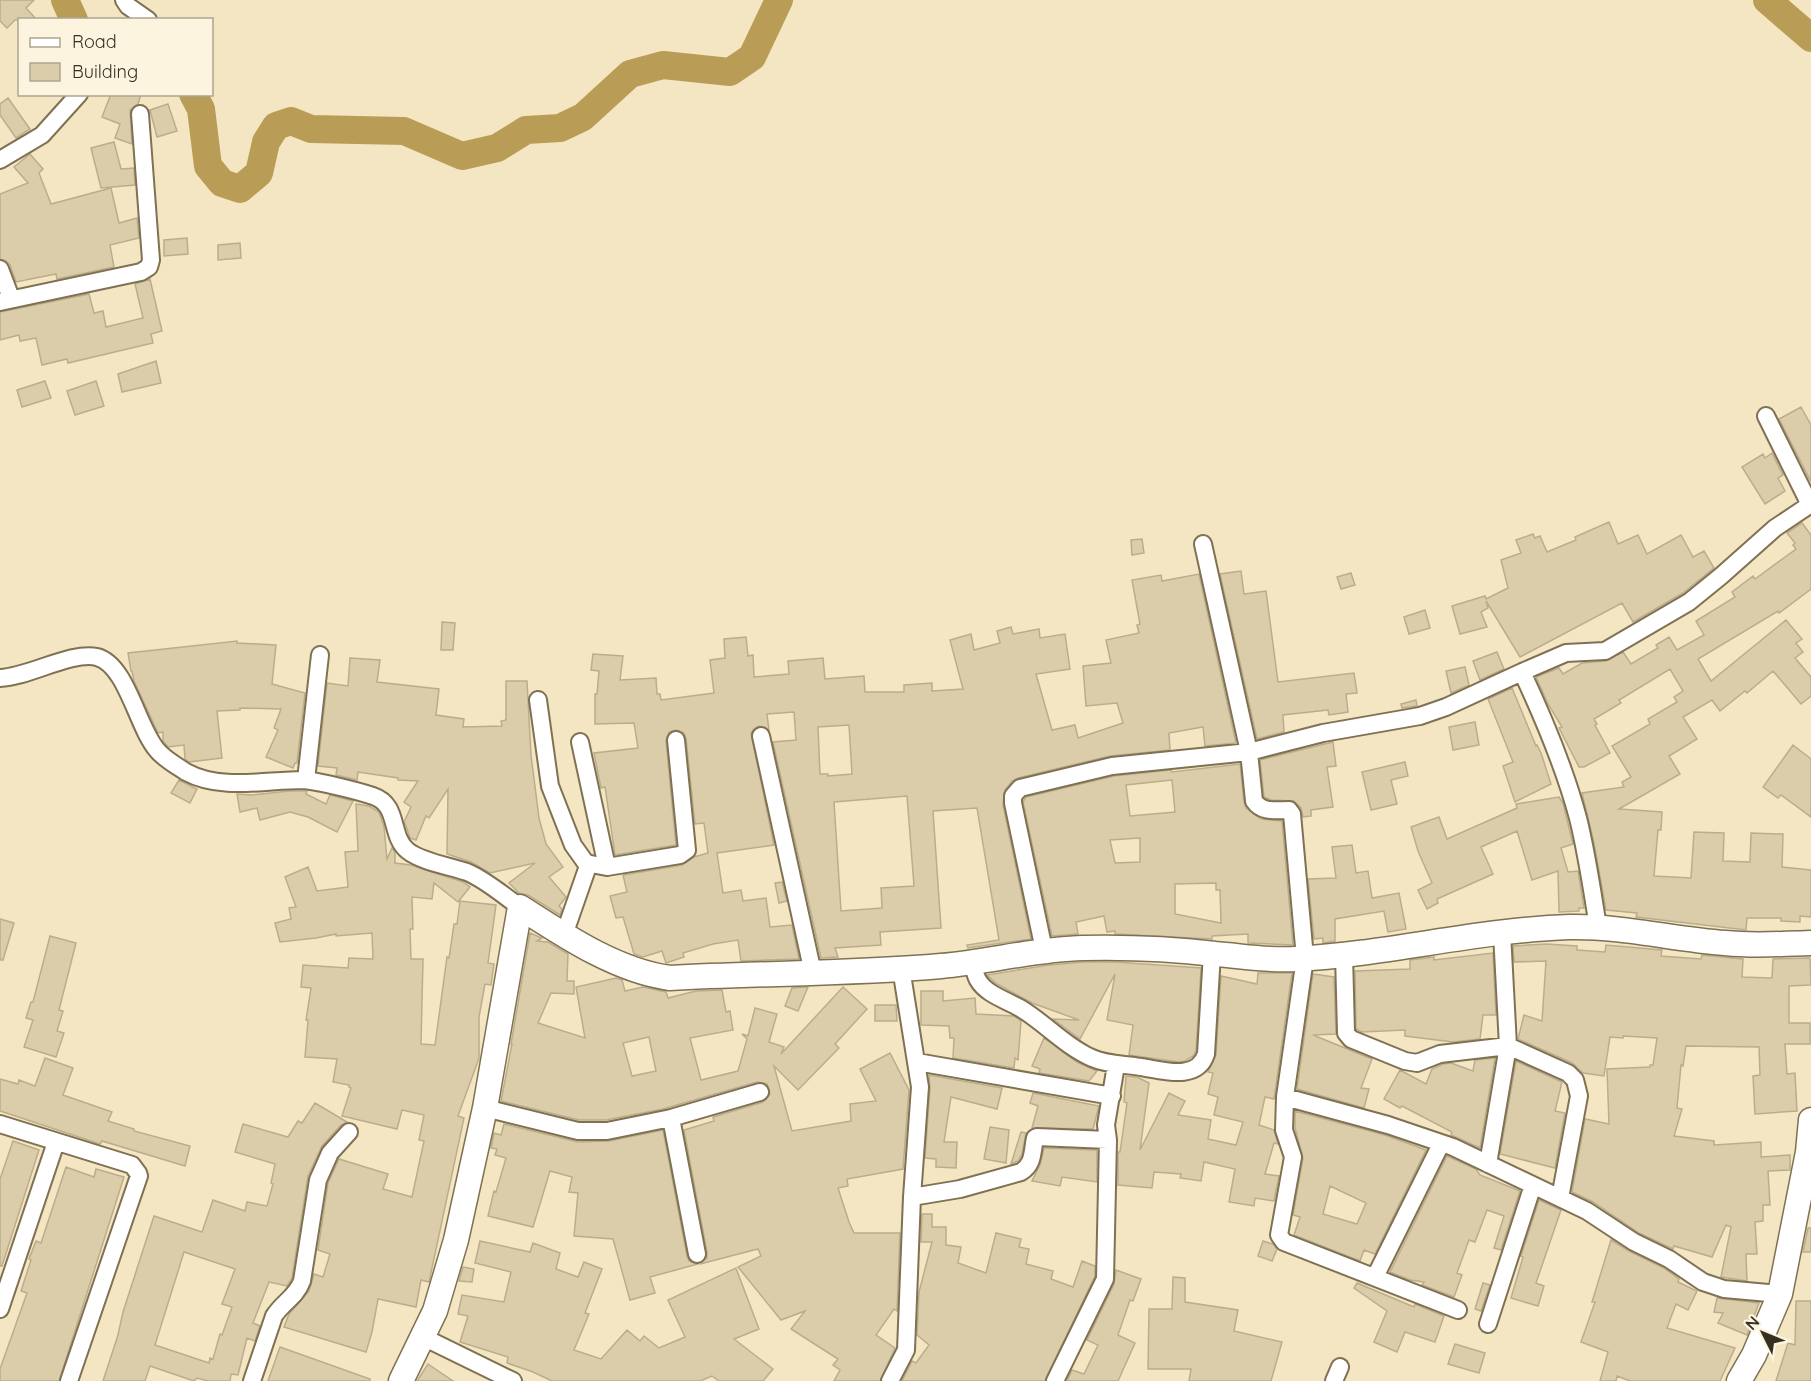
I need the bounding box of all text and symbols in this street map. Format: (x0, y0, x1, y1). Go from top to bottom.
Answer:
legend (18, 18, 213, 96)
text: Road (72, 30, 117, 53)
text: Building (72, 60, 138, 83)
north arrow (1733, 1303, 1793, 1363)
text: N (1741, 1312, 1763, 1334)

